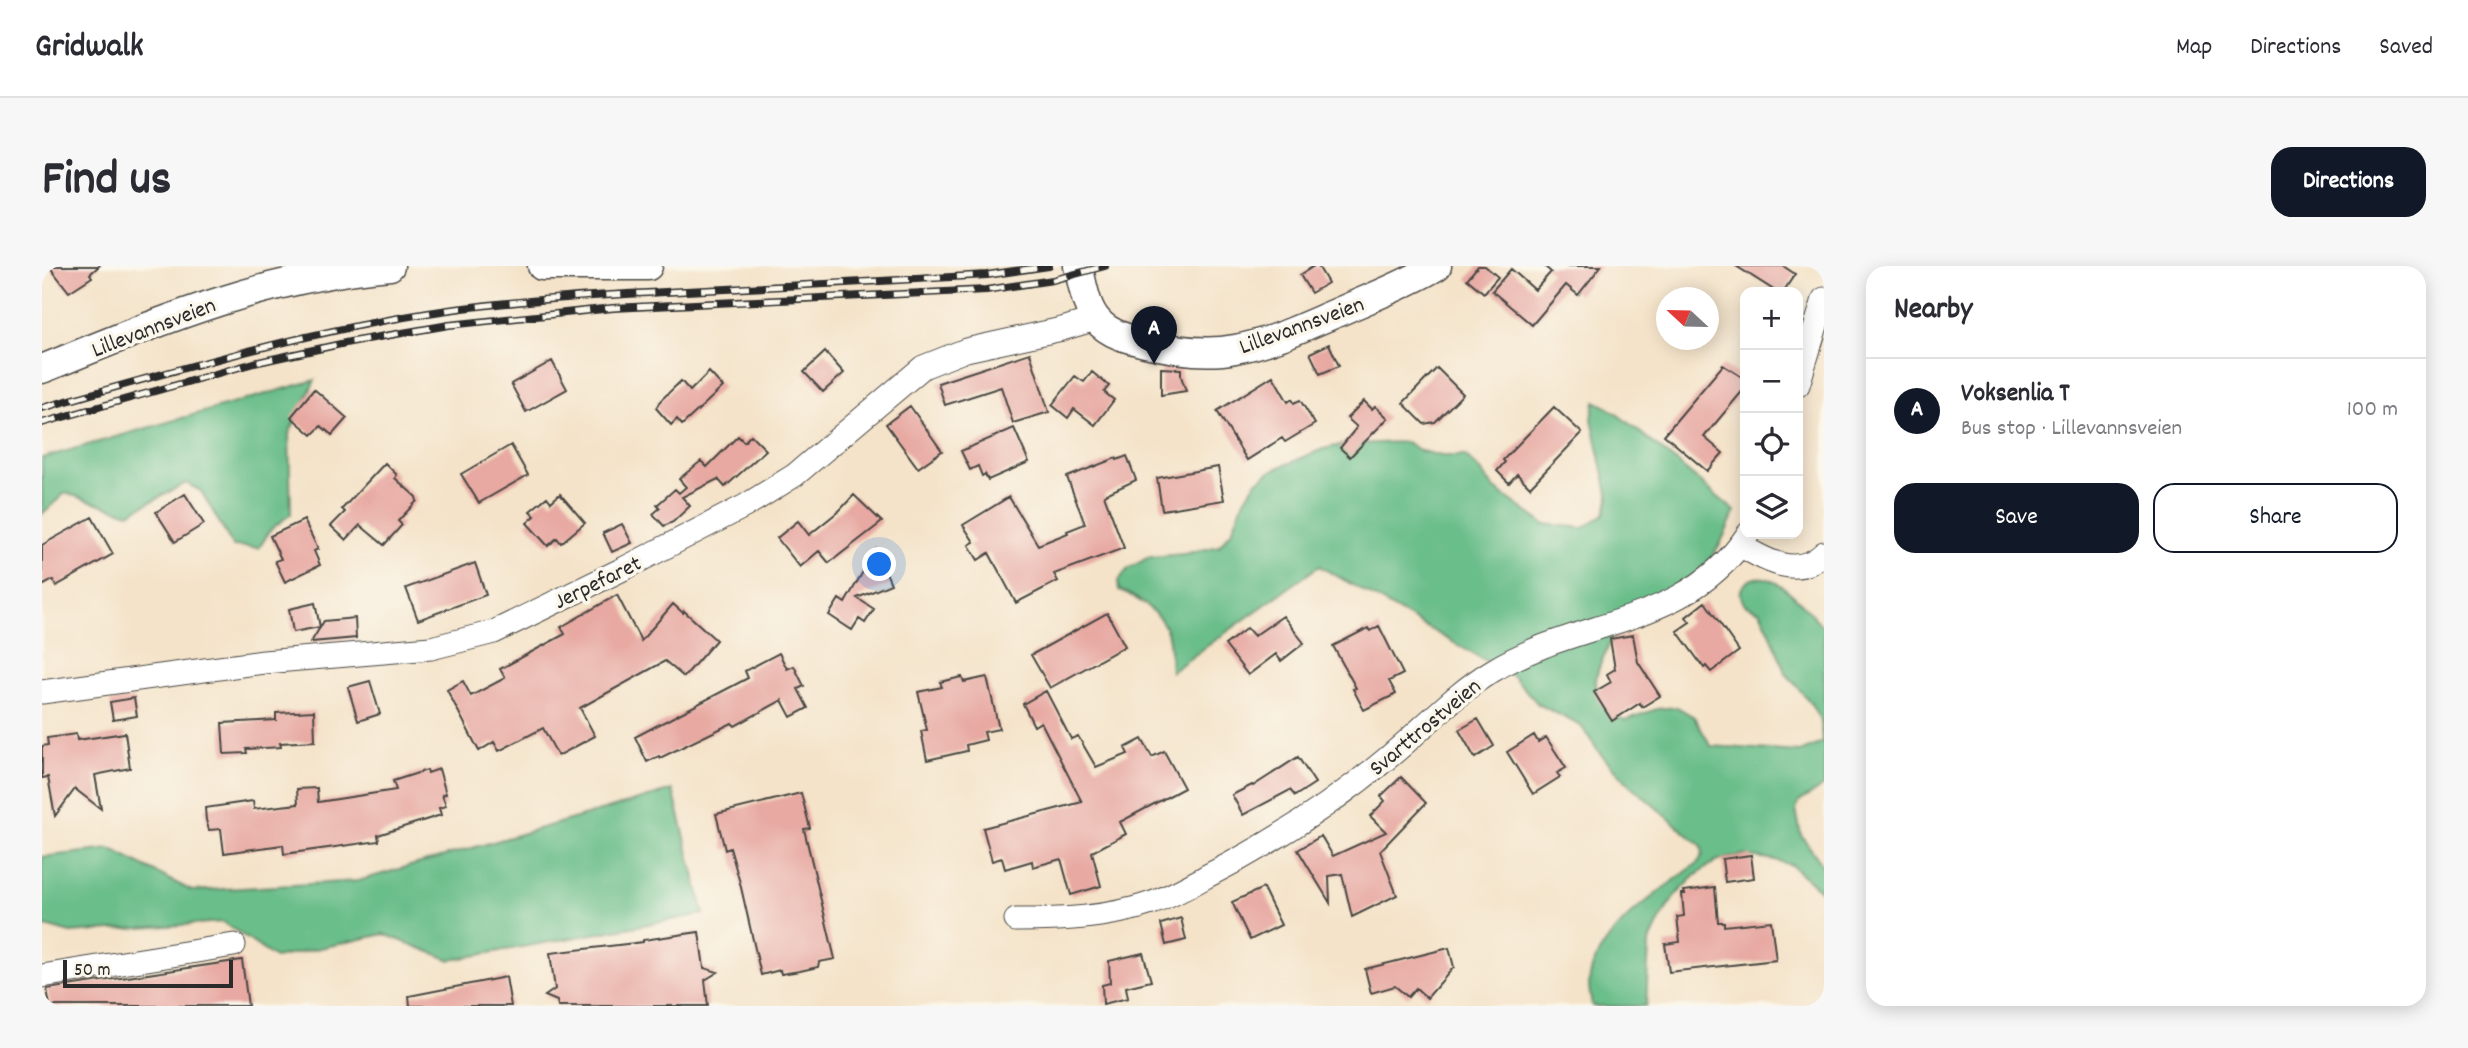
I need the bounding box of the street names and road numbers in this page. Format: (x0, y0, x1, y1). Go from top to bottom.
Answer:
street label: Lillevannsveien (1235, 289, 1369, 365)
street label: Lillevannsveien (87, 290, 221, 368)
street label: Jerpefaret (549, 549, 648, 620)
street label: Svarttrostveien (1363, 672, 1490, 786)

